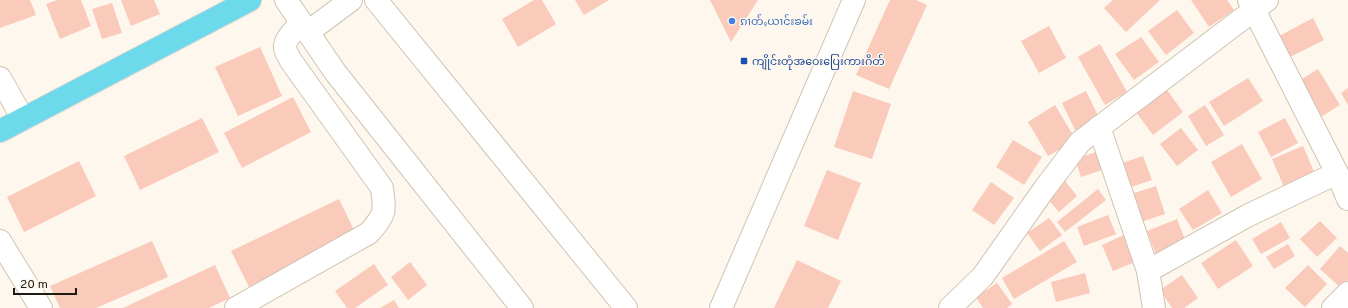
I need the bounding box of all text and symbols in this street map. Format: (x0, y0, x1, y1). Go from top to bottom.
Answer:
place label: ၵၢတ်ႇယၢင်းၶမ်း (740, 14, 813, 29)
marker: ၵၢတ်ႇယၢင်းၶမ်း (727, 16, 737, 26)
place label: ကျိုင်းတုံအဝေးပြေးကားဂိတ် (752, 54, 885, 70)
marker: ကျိုင်းတုံအဝေးပြေးကားဂိတ် (739, 56, 749, 66)
scale bar (14, 270, 76, 296)
text: 20 m (20, 277, 48, 293)

